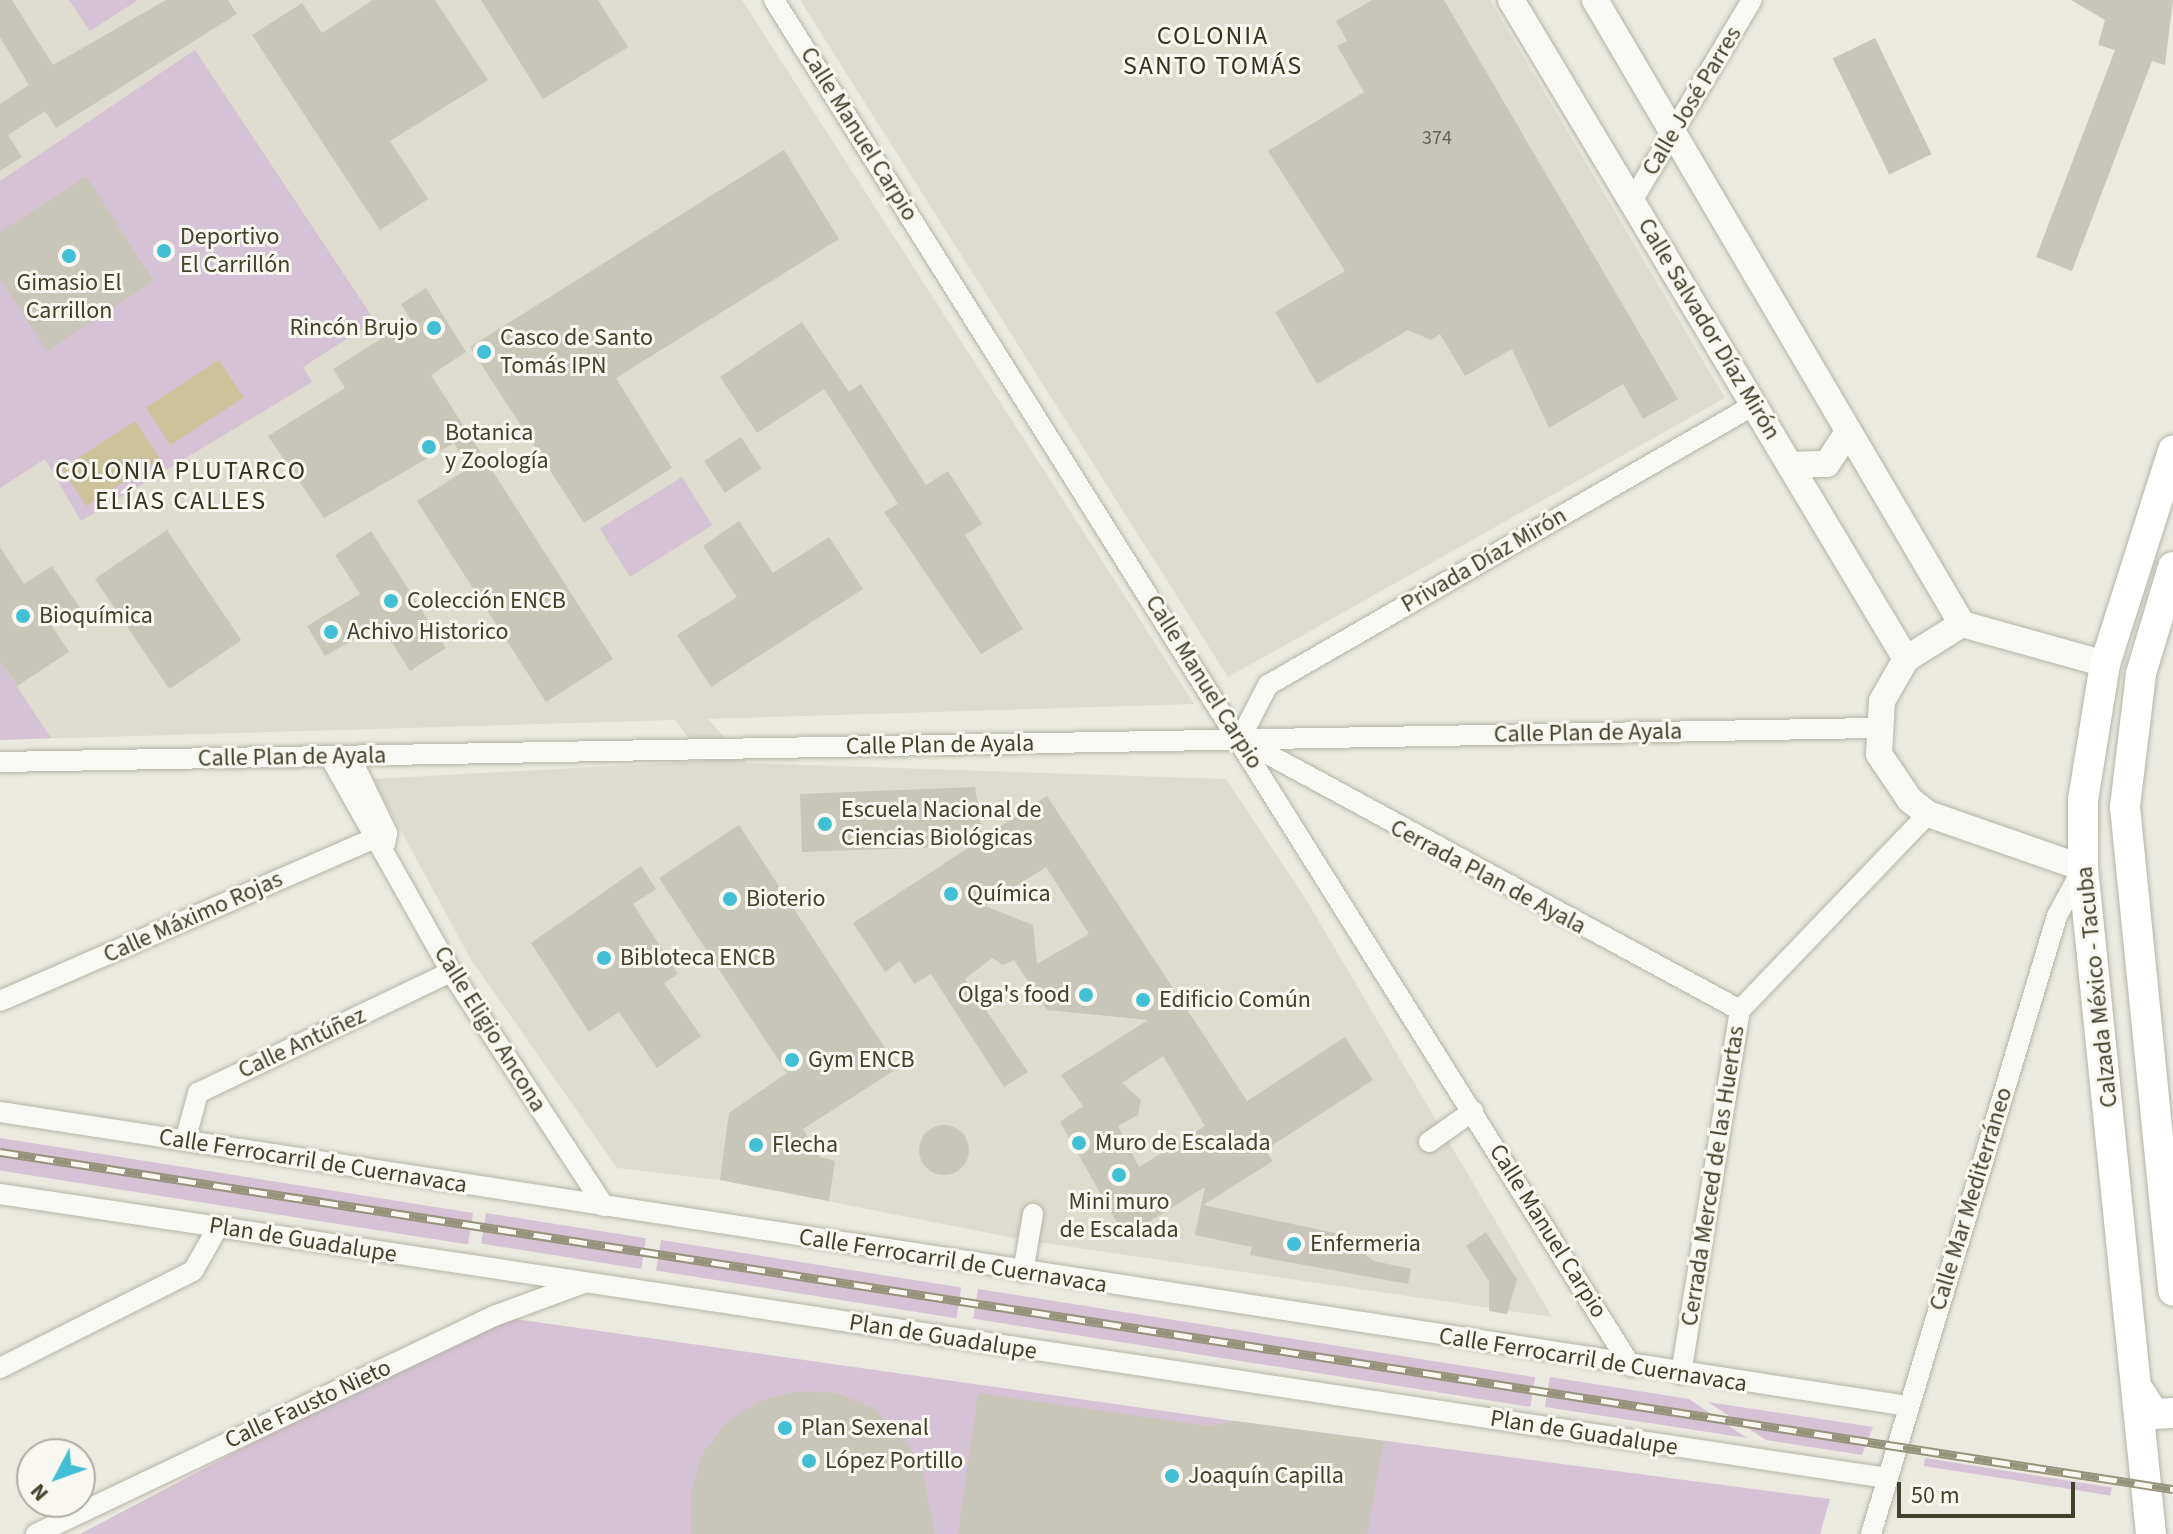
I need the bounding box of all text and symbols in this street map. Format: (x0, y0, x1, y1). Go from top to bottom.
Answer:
district label: COLONIA SANTO TOMÁS (1123, 20, 1303, 82)
street label: Calle José Parres (1636, 21, 1748, 181)
street label: Calle Manuel Carpio (794, 42, 924, 226)
house number: 374 (1422, 126, 1452, 150)
street label: Calle Salvador Díaz Mirón (1631, 213, 1787, 445)
place label: Deportivo El Carrillón (180, 223, 290, 279)
marker: Deportivo El Carrillón (155, 242, 173, 260)
marker: Gimasio El Carrillon (60, 247, 78, 265)
place label: Gimasio El Carrillon (16, 269, 122, 325)
place label: Rincón Brujo (290, 314, 418, 342)
marker: Rincón Brujo (425, 319, 443, 337)
place label: Casco de Santo Tomás IPN (500, 324, 653, 380)
marker: Casco de Santo Tomás IPN (475, 343, 493, 361)
place label: Botanica y Zoología (445, 419, 549, 475)
marker: Botanica y Zoología (420, 438, 438, 456)
district label: COLONIA PLUTARCO ELÍAS CALLES (55, 455, 307, 516)
street label: Privada Díaz Mirón (1396, 501, 1572, 619)
place label: Colección ENCB (407, 587, 566, 615)
street label: Calle Manuel Carpio (1139, 590, 1269, 774)
marker: Colección ENCB (382, 592, 400, 610)
place label: Bioquímica (39, 602, 153, 630)
marker: Bioquímica (14, 607, 32, 625)
place label: Achivo Historico (347, 618, 508, 646)
marker: Achivo Historico (322, 623, 340, 641)
street label: Calle Plan de Ayala (1494, 717, 1682, 749)
street label: Calle Plan de Ayala (846, 729, 1034, 761)
street label: Calle Plan de Ayala (198, 741, 386, 773)
place label: Escuela Nacional de Ciencias Biológicas (841, 796, 1041, 852)
street label: Cerrada Plan de Ayala (1385, 813, 1591, 941)
marker: Escuela Nacional de Ciencias Biológicas (816, 815, 834, 833)
street label: Calle Máximo Rojas (99, 865, 287, 969)
street label: Calzada México - Tacuba (2070, 865, 2124, 1109)
place label: Química (967, 880, 1050, 908)
place label: Bioterio (746, 885, 826, 913)
marker: Química (942, 885, 960, 903)
marker: Bioterio (721, 890, 739, 908)
street label: Calle Eligio Ancona (427, 941, 553, 1117)
place label: Bibloteca ENCB (620, 944, 775, 972)
marker: Bibloteca ENCB (595, 949, 613, 967)
place label: Olga's food (958, 981, 1070, 1009)
marker: Olga's food (1077, 986, 1095, 1004)
place label: Edificio Común (1159, 986, 1311, 1014)
marker: Edificio Común (1134, 991, 1152, 1009)
street label: Calle Antúñez (234, 1001, 370, 1085)
street label: Cerrada Merced de las Huertas (1675, 1024, 1751, 1328)
place label: Gym ENCB (808, 1046, 915, 1074)
marker: Gym ENCB (783, 1051, 801, 1069)
street label: Calle Mar Mediterráneo (1923, 1084, 2019, 1314)
street label: Calle Ferrocarril de Cuernavaca (157, 1122, 469, 1200)
place label: Muro de Escalada (1095, 1129, 1271, 1157)
place label: Flecha (772, 1131, 838, 1159)
marker: Muro de Escalada (1070, 1134, 1088, 1152)
marker: Flecha (747, 1136, 765, 1154)
street label: Calle Manuel Carpio (1483, 1139, 1613, 1323)
marker: Mini muro de Escalada (1110, 1166, 1128, 1184)
place label: Mini muro de Escalada (1059, 1188, 1179, 1244)
street label: Plan de Guadalupe (207, 1211, 399, 1269)
street label: Calle Ferrocarril de Cuernavaca (797, 1222, 1109, 1300)
place label: Enfermeria (1310, 1230, 1421, 1258)
marker: Enfermeria (1285, 1235, 1303, 1253)
street label: Plan de Guadalupe (847, 1308, 1039, 1366)
street label: Calle Ferrocarril de Cuernavaca (1437, 1321, 1749, 1399)
street label: Calle Fausto Nieto (220, 1353, 396, 1455)
street label: Plan de Guadalupe (1488, 1404, 1680, 1462)
place label: Plan Sexenal (801, 1414, 929, 1442)
marker: Plan Sexenal (776, 1419, 794, 1437)
north arrow (16, 1438, 96, 1518)
place label: López Portillo (825, 1447, 963, 1475)
marker: López Portillo (800, 1452, 818, 1470)
place label: Joaquín Capilla (1188, 1462, 1344, 1490)
scale bar (1901, 1466, 2079, 1516)
marker: Joaquín Capilla (1163, 1467, 1181, 1485)
text: N (23, 1476, 56, 1508)
text: 50 m (1911, 1478, 1960, 1513)

